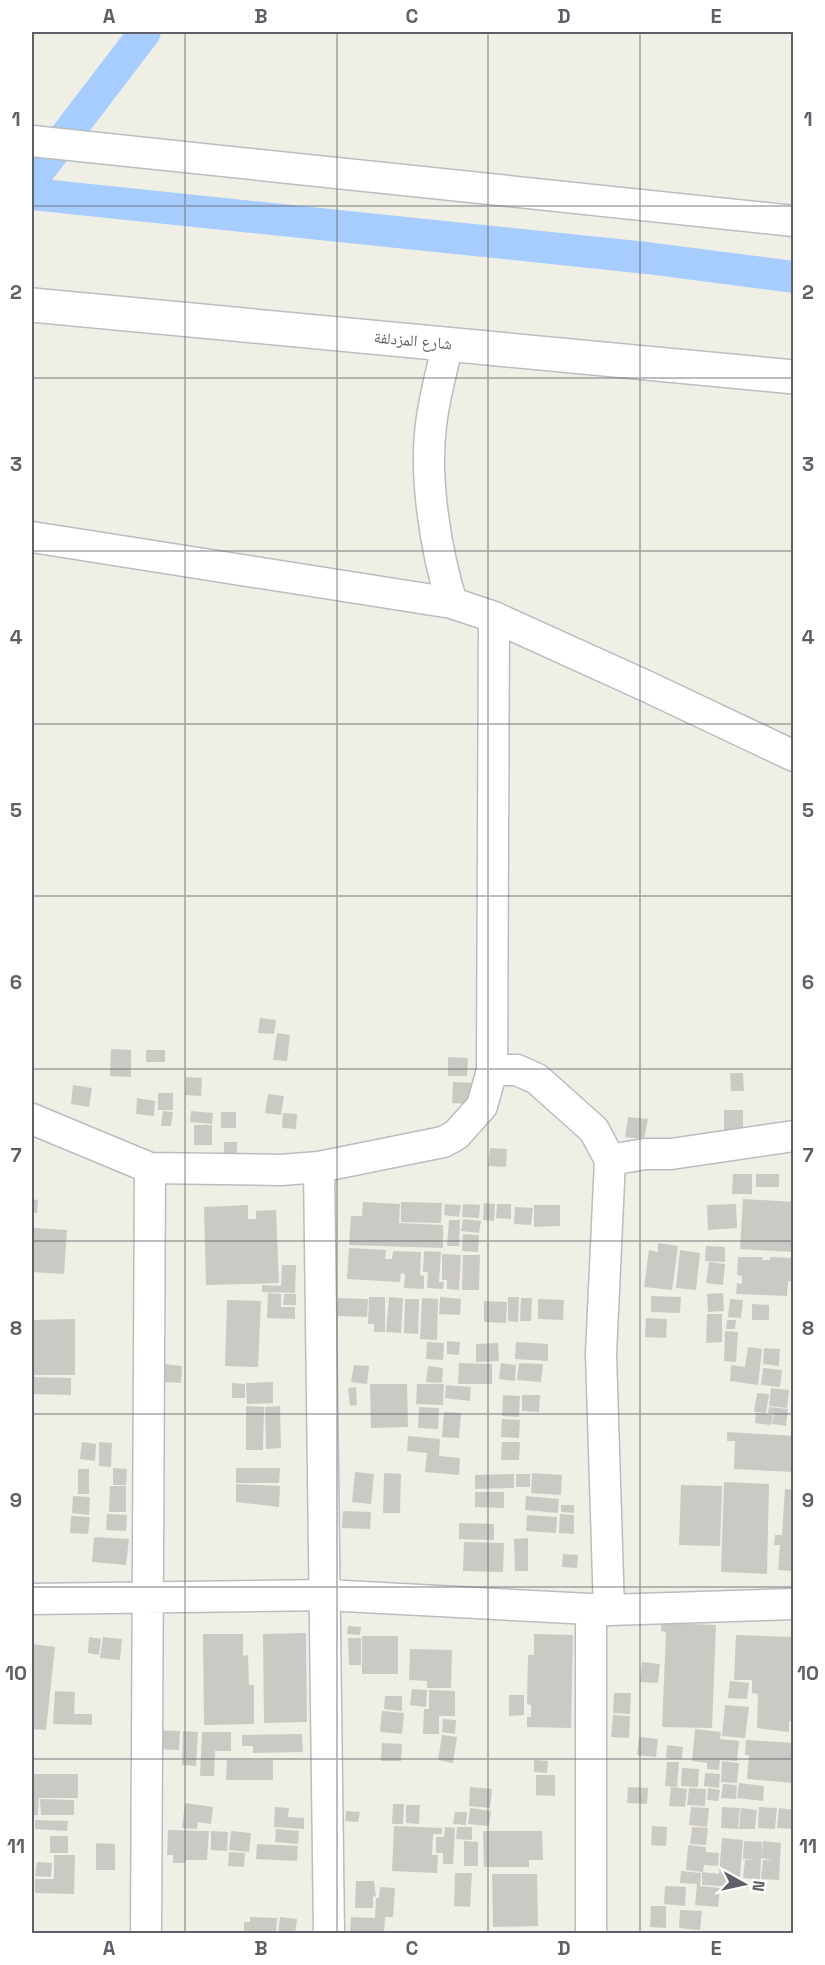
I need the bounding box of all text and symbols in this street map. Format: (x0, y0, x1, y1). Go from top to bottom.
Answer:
text: A (103, 3, 116, 29)
text: B (254, 3, 268, 29)
text: C (406, 3, 419, 29)
text: D (557, 3, 571, 29)
text: E (710, 3, 722, 29)
text: 1 (11, 106, 21, 132)
text: 1 (803, 106, 813, 132)
text: 2 (10, 279, 22, 305)
text: 2 (802, 279, 814, 305)
street label: شارع المزدلفة (373, 327, 453, 354)
text: 3 (10, 451, 22, 477)
text: 3 (802, 451, 814, 477)
text: 4 (10, 624, 23, 650)
text: 4 (802, 624, 815, 650)
text: 5 (10, 797, 22, 823)
text: 5 (802, 797, 814, 823)
text: 6 (10, 969, 22, 995)
text: 6 (802, 969, 814, 995)
text: 7 (10, 1142, 22, 1168)
text: 7 (802, 1142, 814, 1168)
text: 8 (10, 1315, 22, 1341)
text: 8 (802, 1315, 814, 1341)
text: 9 (10, 1487, 22, 1513)
text: 9 (802, 1487, 814, 1513)
text: 10 (5, 1660, 27, 1686)
text: 10 (797, 1660, 819, 1686)
text: 11 (7, 1833, 25, 1859)
text: 11 (799, 1833, 817, 1859)
north arrow (714, 1854, 774, 1914)
text: N (747, 1879, 770, 1893)
text: A (103, 1935, 116, 1961)
text: B (254, 1935, 268, 1961)
text: C (406, 1935, 419, 1961)
text: D (557, 1935, 571, 1961)
text: E (710, 1935, 722, 1961)

